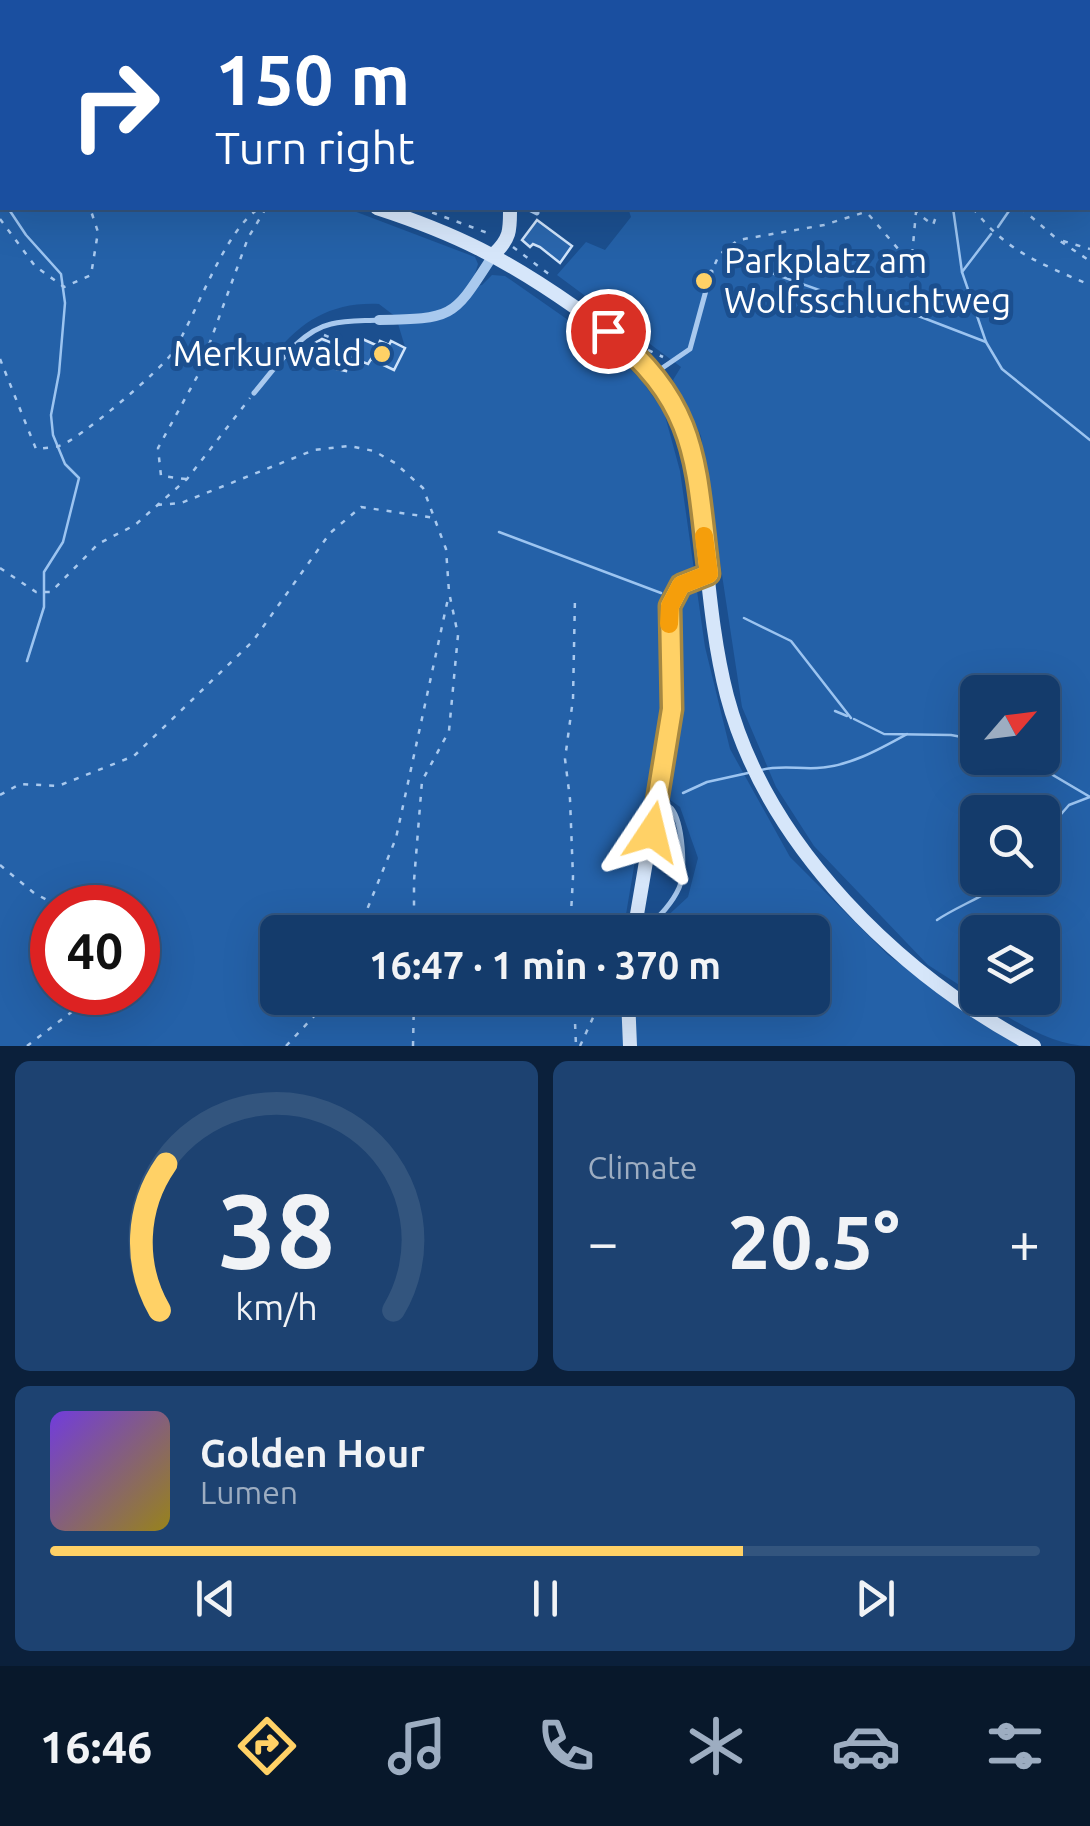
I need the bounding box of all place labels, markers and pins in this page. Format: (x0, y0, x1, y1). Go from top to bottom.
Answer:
place label: Parkplatz am Wolfsschluchtweg (724, 240, 1011, 320)
marker: Parkplatz am Wolfsschluchtweg (693, 270, 715, 292)
pin (566, 289, 651, 374)
place label: Merkurwald (173, 333, 362, 373)
marker: Merkurwald (371, 343, 393, 365)

